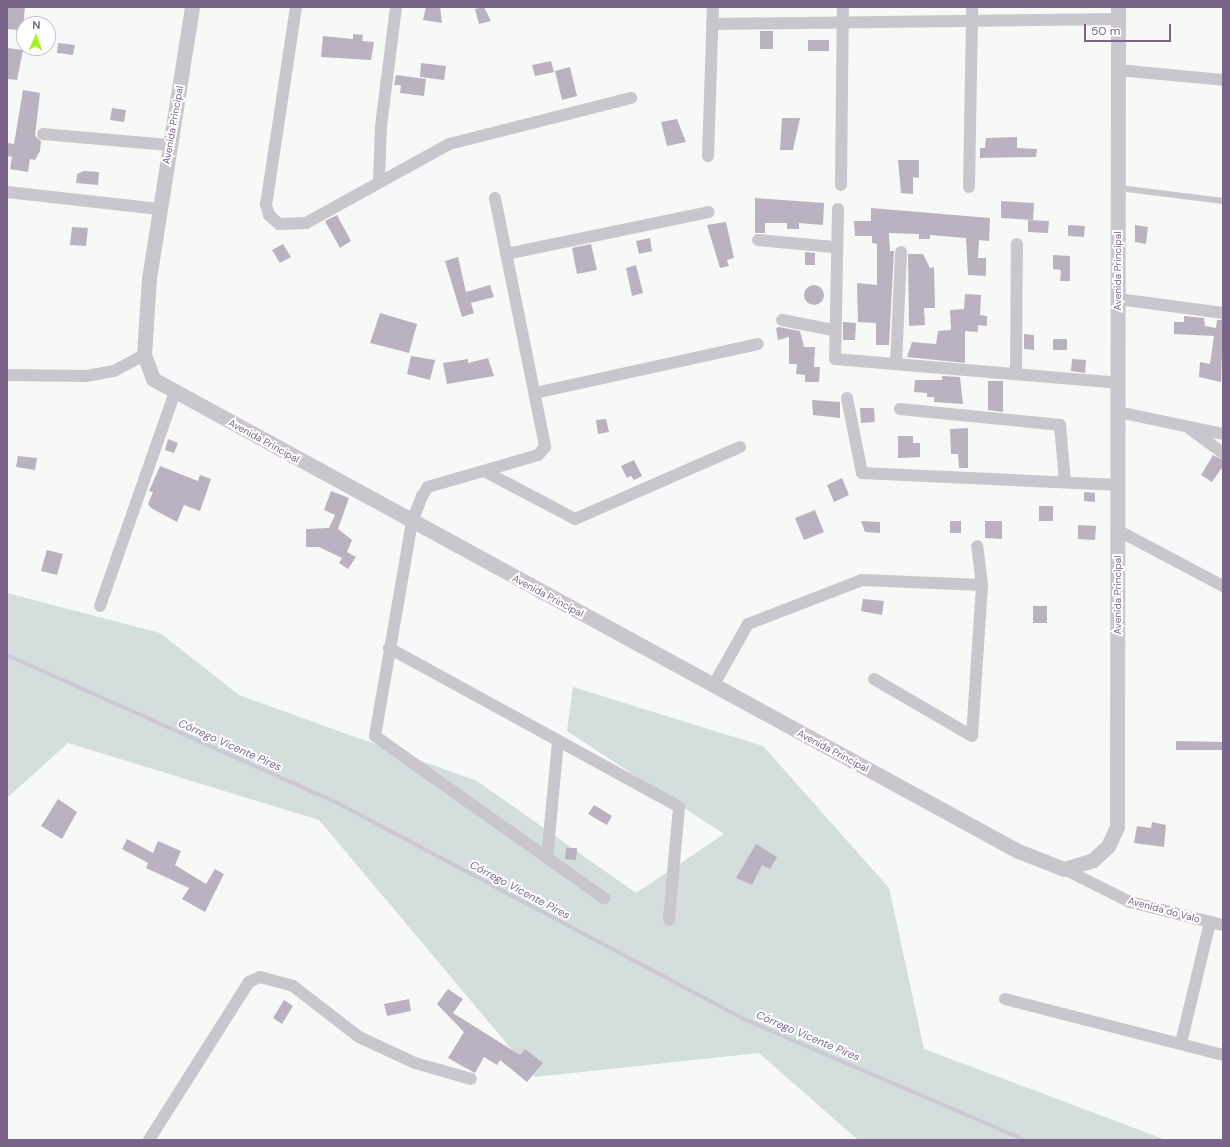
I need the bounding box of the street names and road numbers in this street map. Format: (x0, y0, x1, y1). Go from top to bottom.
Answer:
street label: Avenida Principal (160, 85, 186, 165)
street label: Avenida Principal (1112, 231, 1124, 311)
street label: Avenida Principal (227, 417, 301, 465)
street label: Avenida Principal (1112, 555, 1124, 635)
street label: Avenida Principal (510, 572, 586, 620)
street label: Avenida Principal (795, 727, 871, 775)
street label: Avenida do Valo (1127, 895, 1201, 925)

